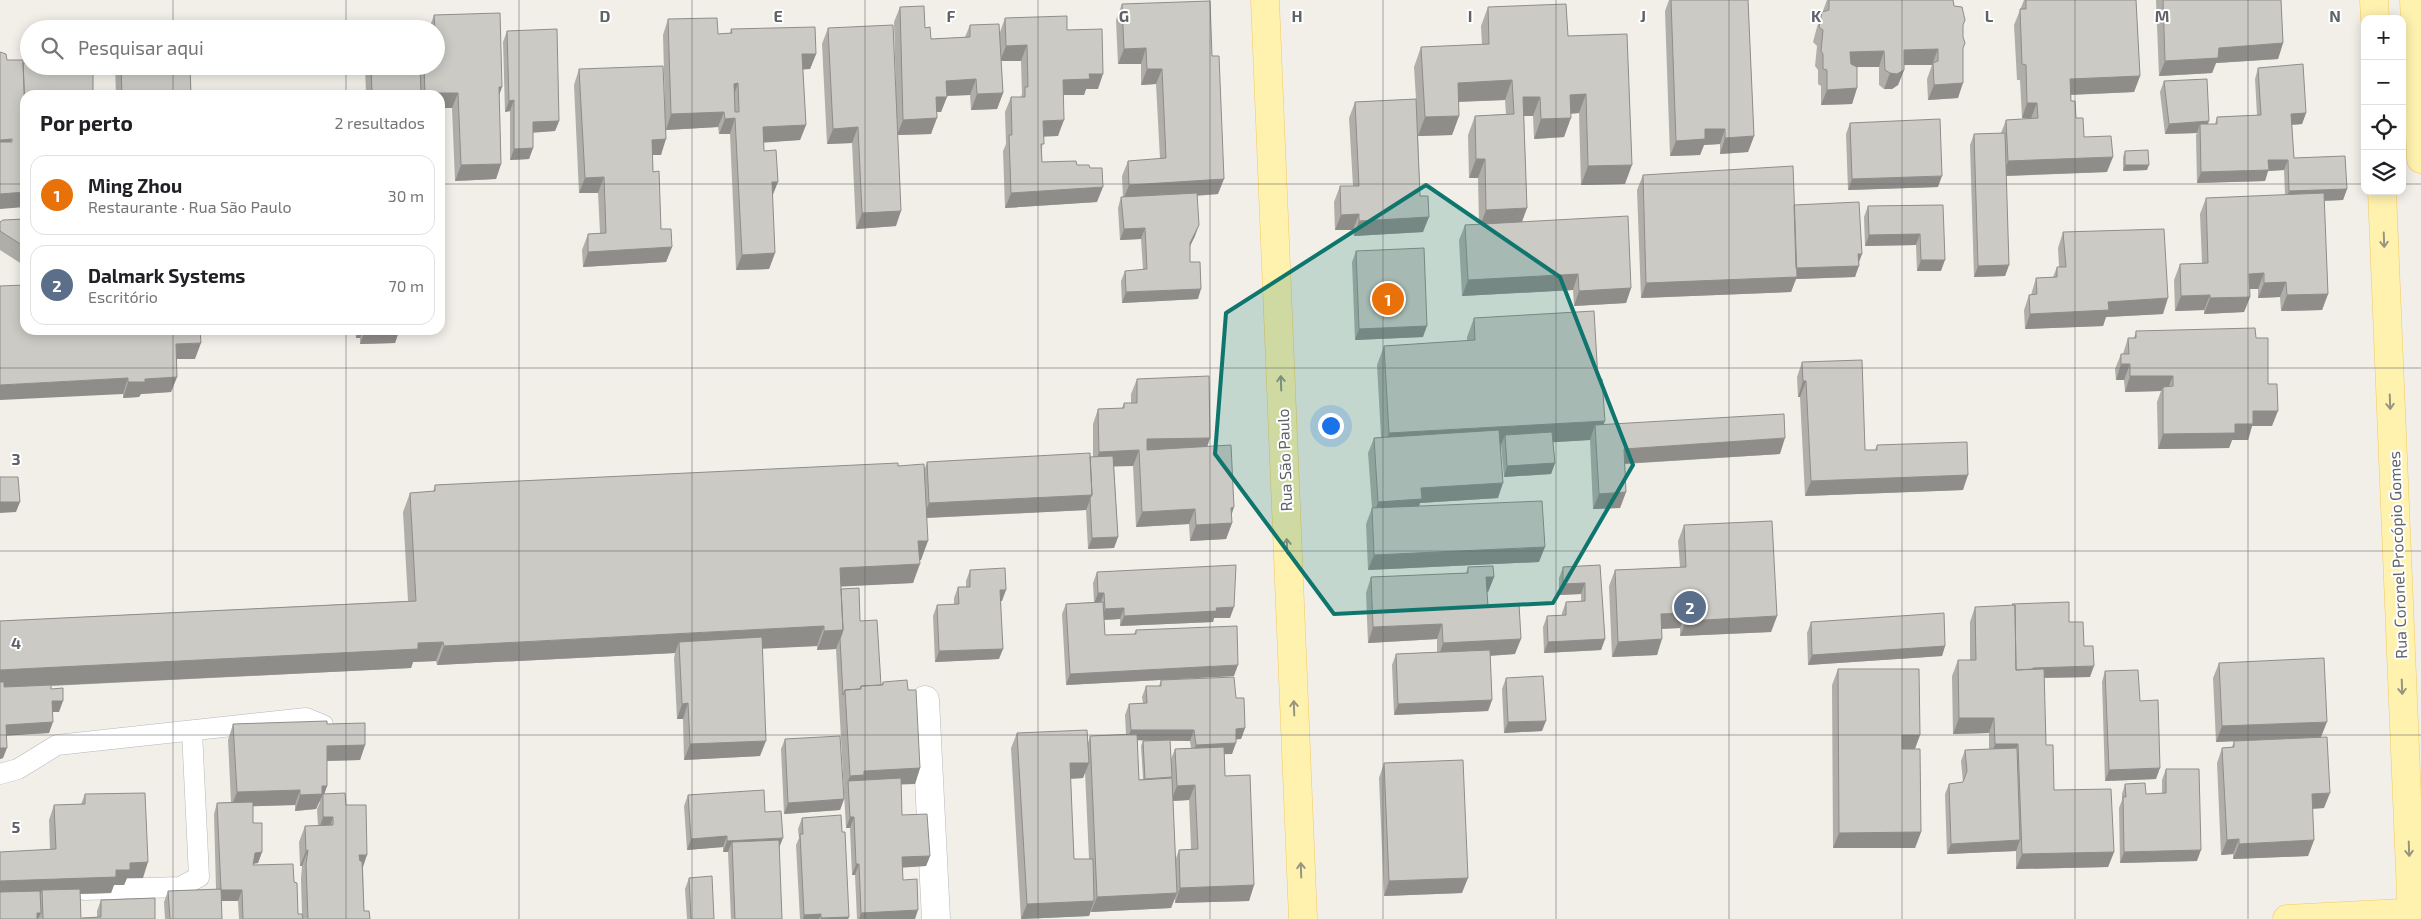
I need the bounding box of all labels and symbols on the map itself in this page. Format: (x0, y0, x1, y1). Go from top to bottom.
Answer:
text: D (600, 6, 611, 25)
text: E (773, 6, 783, 25)
text: F (947, 6, 956, 25)
text: G (1119, 6, 1129, 25)
text: H (1291, 6, 1303, 25)
text: I (1468, 6, 1472, 25)
text: J (1640, 6, 1646, 25)
text: K (1811, 6, 1822, 25)
text: L (1985, 6, 1994, 25)
text: M (2155, 6, 2169, 25)
text: N (2329, 6, 2341, 25)
one-way arrow (2379, 232, 2388, 248)
pin: 1 (1372, 280, 1404, 318)
one-way arrow (1276, 375, 1285, 391)
one-way arrow (2386, 394, 2395, 410)
street label: Rua São Paulo (1273, 408, 1295, 512)
your location (1318, 413, 1344, 439)
text: 3 (11, 449, 21, 468)
street label: Rua Coronel Procópio Gomes (2384, 451, 2410, 659)
one-way arrow (1283, 538, 1292, 554)
pin: 2 (1674, 588, 1706, 626)
text: 4 (11, 633, 21, 652)
one-way arrow (2398, 679, 2407, 695)
one-way arrow (1289, 700, 1299, 716)
text: 5 (12, 817, 21, 836)
one-way arrow (2404, 841, 2413, 857)
one-way arrow (1296, 863, 1305, 879)

